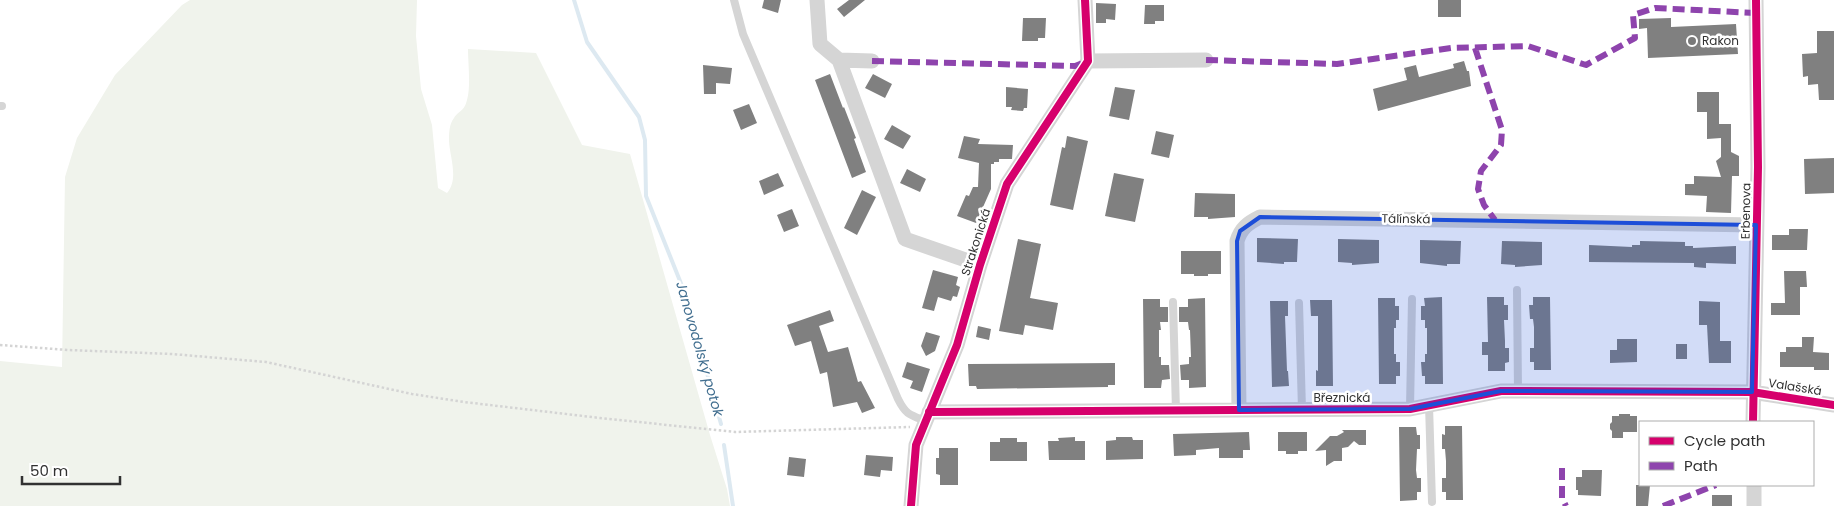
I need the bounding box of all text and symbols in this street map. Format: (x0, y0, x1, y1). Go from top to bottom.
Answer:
place label: Rakon (1702, 32, 1739, 49)
marker: Rakon (1686, 35, 1698, 47)
street label: Erbenova (1737, 183, 1754, 239)
street label: Strakonická (957, 206, 994, 278)
street label: Tálínská (1381, 210, 1431, 227)
water label: Janovodolský potok (671, 279, 729, 420)
street label: Valašská (1767, 374, 1823, 399)
street label: Březnická (1314, 389, 1370, 406)
legend (1639, 421, 1814, 486)
text: Cycle path (1684, 430, 1765, 451)
scale bar (22, 454, 120, 486)
text: Path (1684, 455, 1718, 476)
text: 50 m (30, 460, 68, 481)

